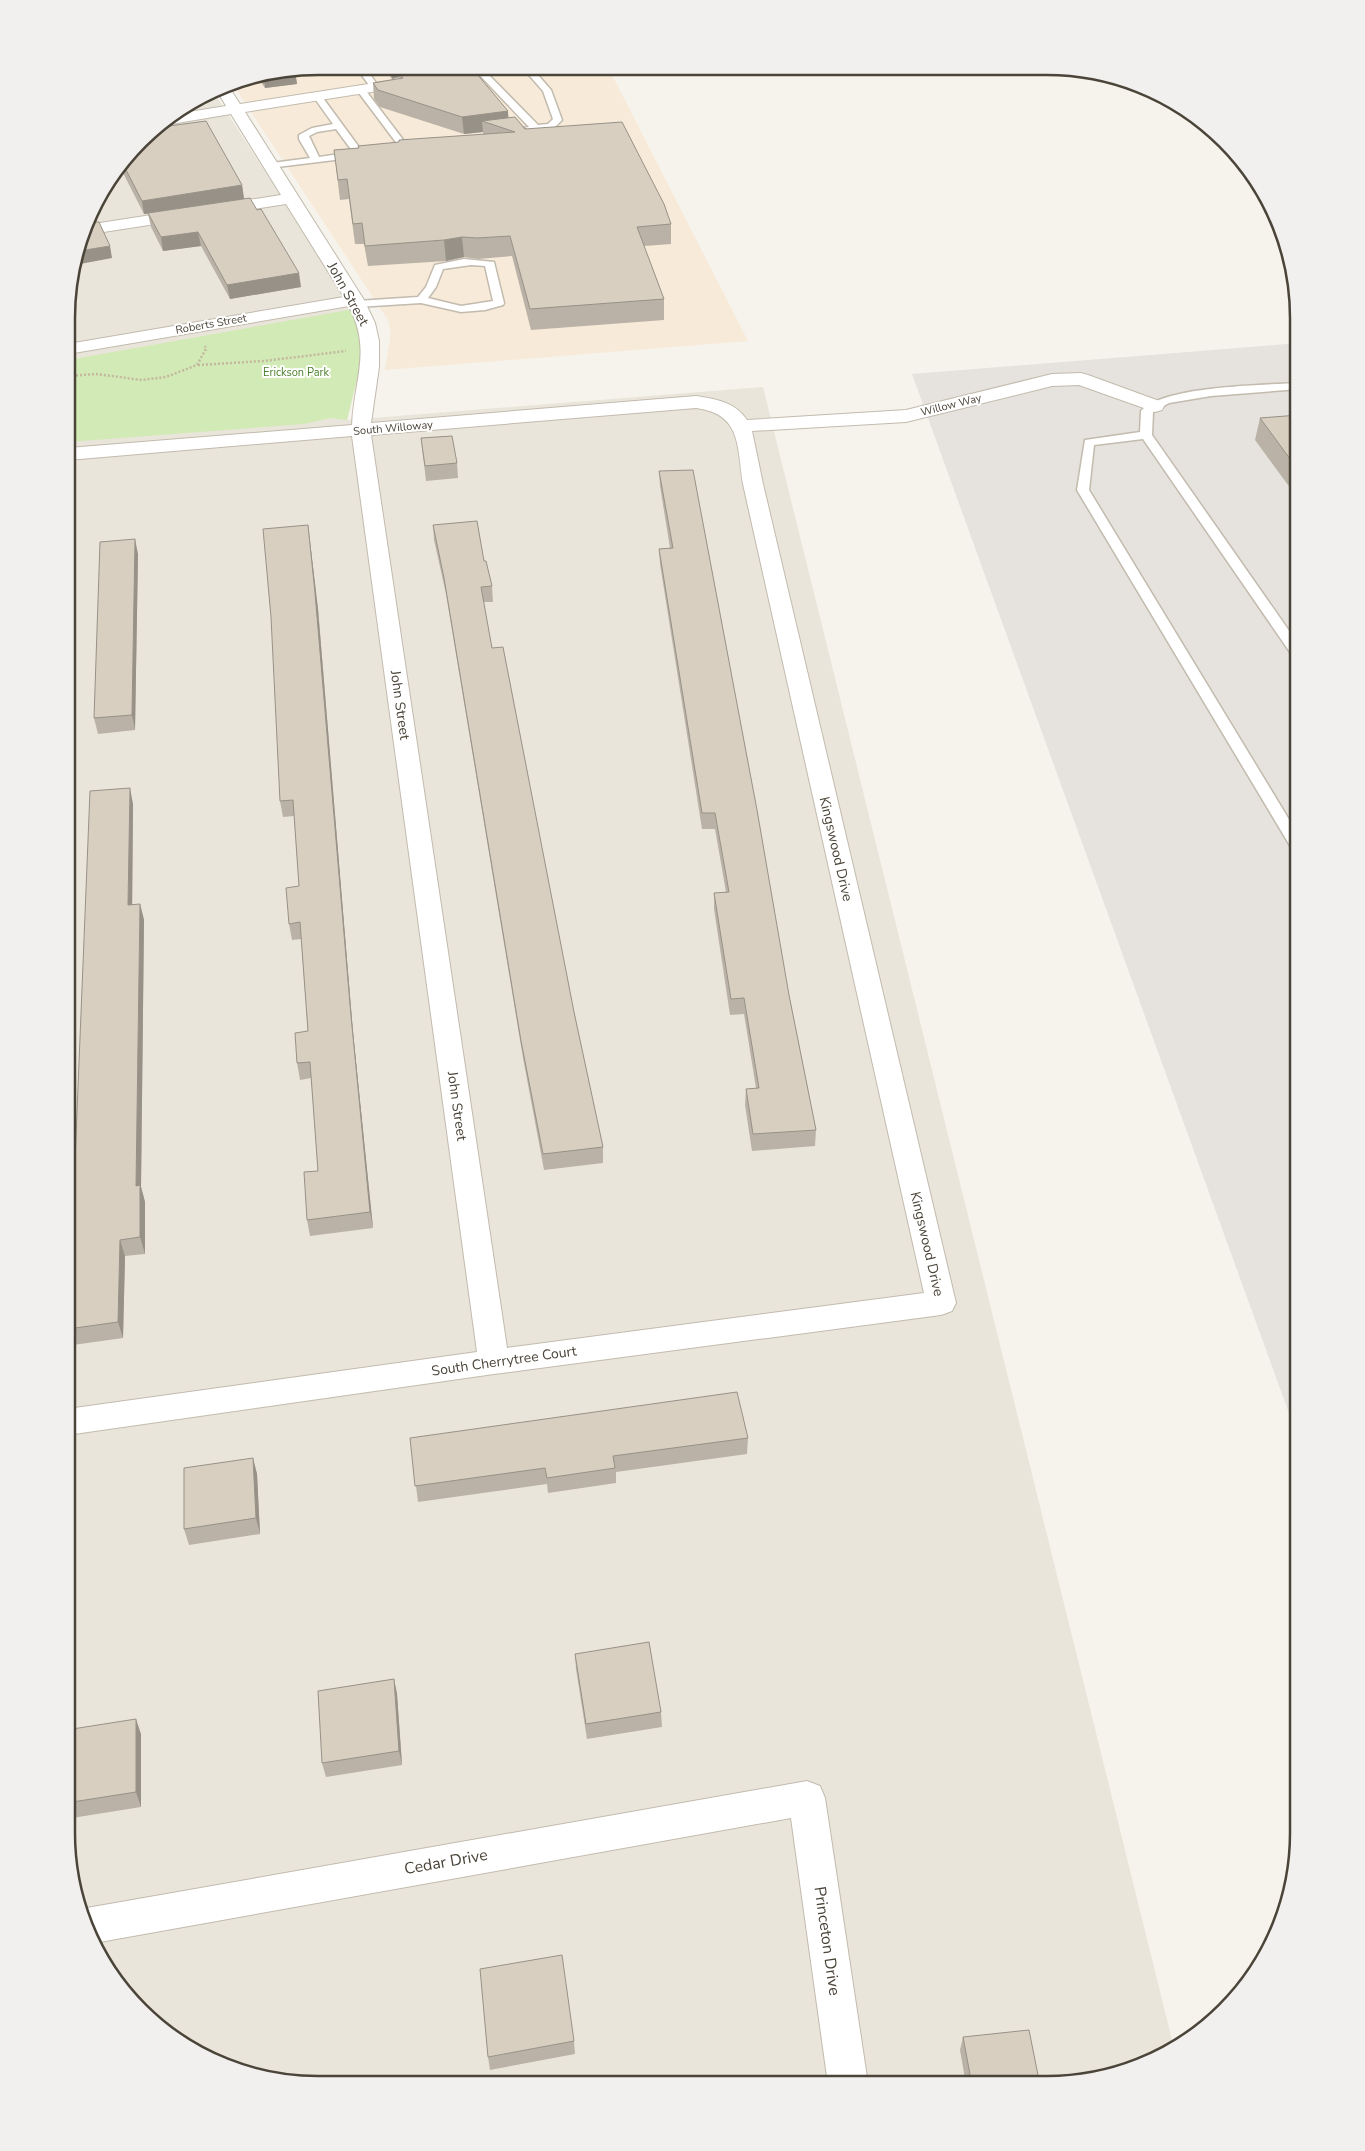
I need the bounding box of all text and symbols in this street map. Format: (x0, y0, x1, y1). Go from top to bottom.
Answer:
street label: John Street (322, 258, 373, 329)
street label: Roberts Street (174, 310, 248, 338)
park label: Erickson Park (263, 365, 329, 380)
street label: Willow Way (919, 390, 983, 420)
street label: South Willoway (353, 417, 434, 439)
street label: John Street (386, 668, 414, 741)
street label: Kingswood Drive (815, 795, 857, 903)
street label: John Street (443, 1069, 471, 1142)
street label: Kingswood Drive (906, 1190, 948, 1298)
street label: South Cherrytree Court (430, 1341, 578, 1381)
street label: Cedar Drive (403, 1844, 489, 1880)
street label: Princeton Drive (808, 1885, 846, 1997)

